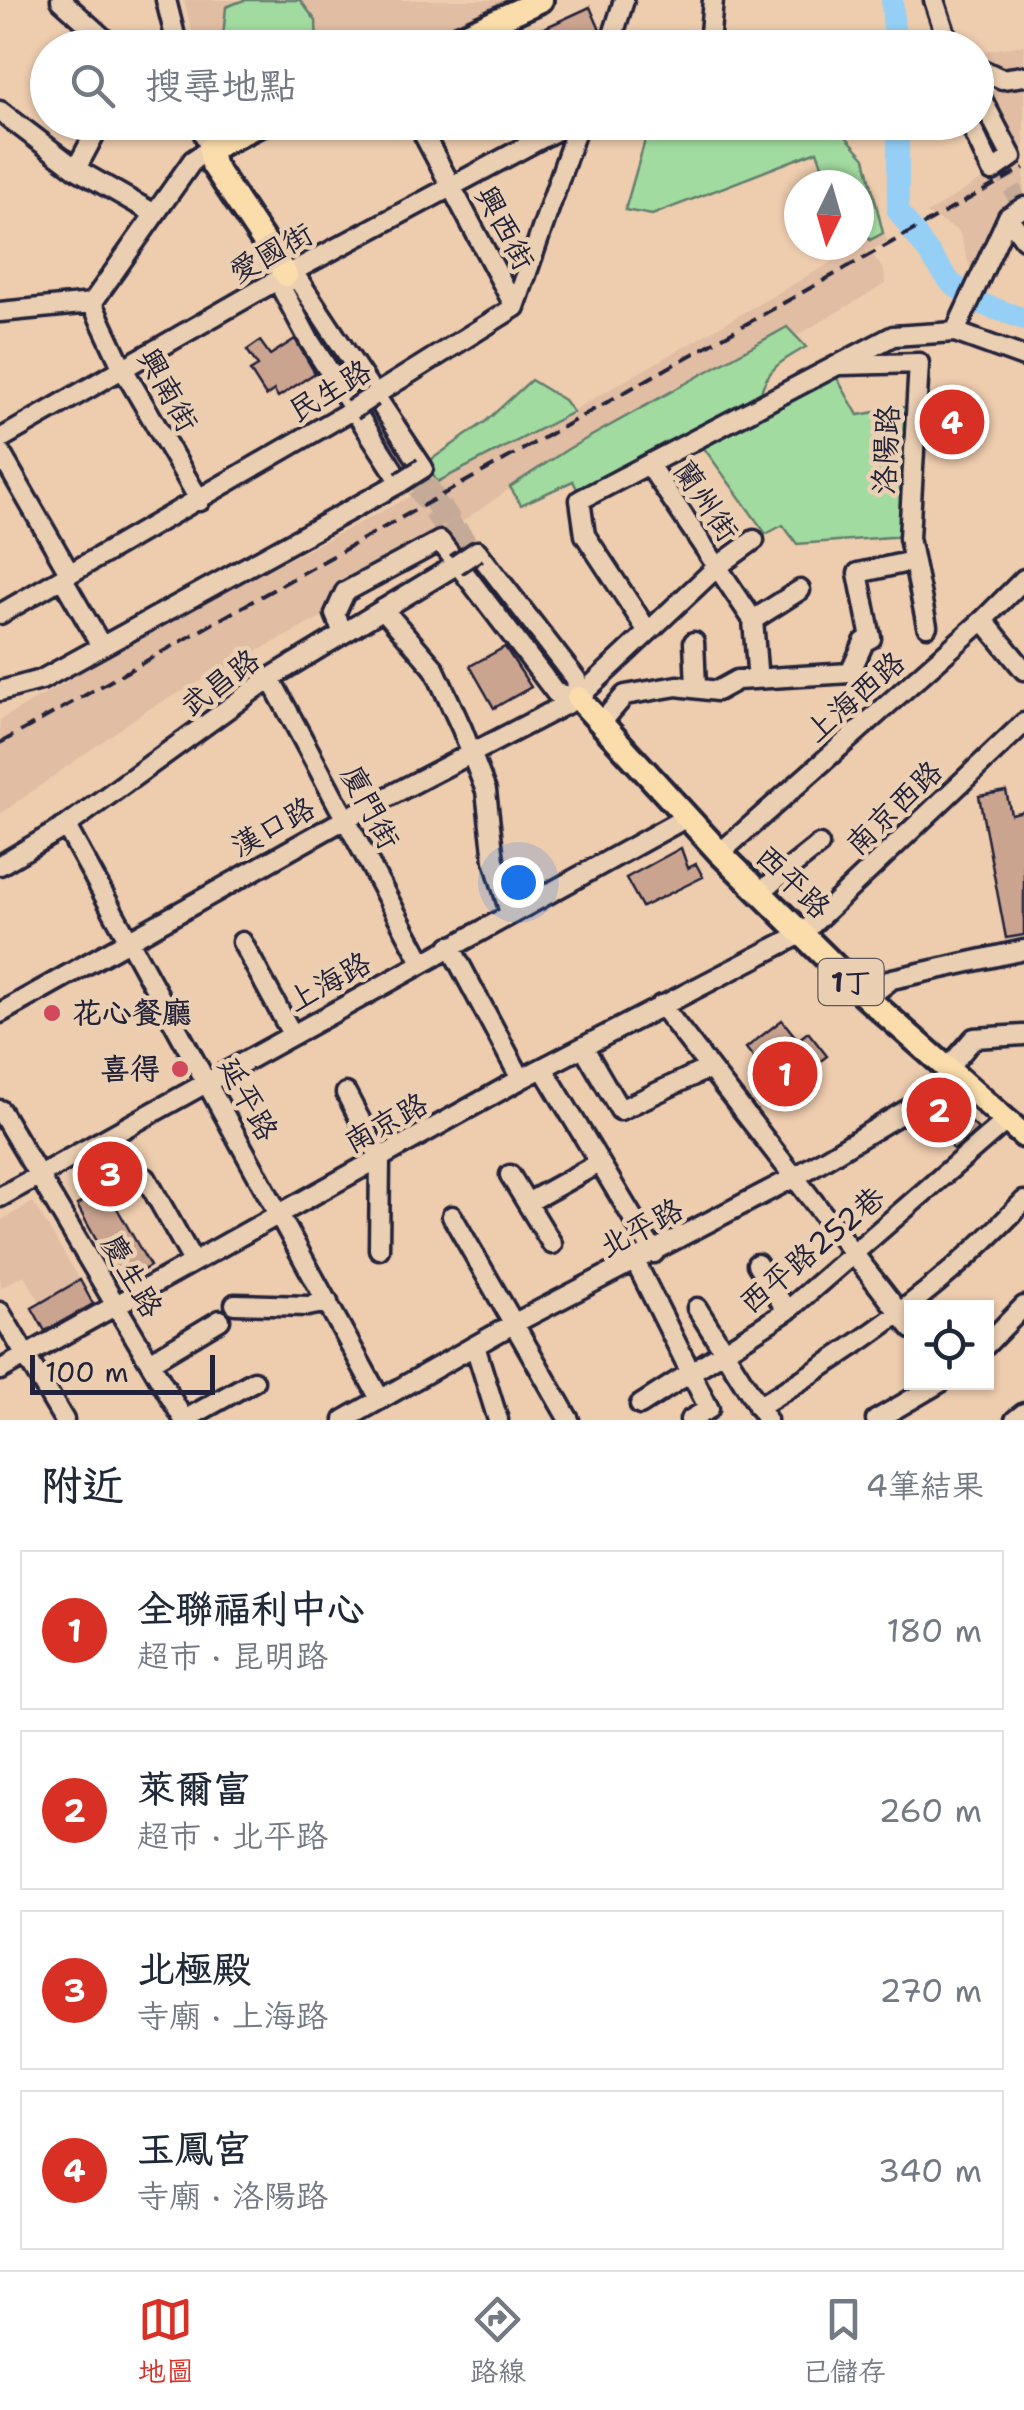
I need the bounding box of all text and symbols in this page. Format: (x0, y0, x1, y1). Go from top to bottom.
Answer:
search box (30, 30, 994, 140)
icon: search (65, 58, 120, 113)
text: 搜尋地點 (145, 60, 297, 111)
north arrow (784, 170, 874, 260)
street label: 興西街 (466, 178, 545, 277)
street label: 愛國街 (221, 213, 320, 292)
street label: 興南街 (129, 340, 208, 439)
street label: 民生路 (281, 350, 379, 431)
pin: 4 (920, 384, 984, 460)
street label: 洛陽路 (863, 404, 908, 496)
street label: 蘭州街 (664, 452, 749, 549)
street label: 武昌路 (171, 639, 268, 726)
street label: 上海西路 (796, 642, 913, 751)
street label: 南京西路 (836, 751, 951, 864)
street label: 廈門街 (331, 757, 410, 856)
street label: 漢口路 (223, 787, 322, 866)
street label: 西平路 (747, 836, 840, 928)
your location (493, 857, 544, 908)
street label: 上海路 (279, 942, 378, 1021)
road number: 1丁 (818, 959, 884, 1005)
place label: 花心餐廳 (72, 992, 192, 1033)
marker: 花心餐廳 (41, 1002, 63, 1024)
pin: 1 (752, 1036, 818, 1112)
place label: 喜得 (100, 1048, 160, 1089)
street label: 延平路 (209, 1049, 288, 1148)
marker: 喜得 (169, 1058, 191, 1080)
pin: 2 (906, 1072, 972, 1148)
street label: 南京路 (336, 1083, 435, 1162)
pin: 3 (78, 1136, 142, 1212)
street label: 西平路252巷 (730, 1177, 893, 1323)
street label: 北平路 (591, 1188, 690, 1267)
street label: 慶生路 (92, 1227, 173, 1325)
map controls (904, 1300, 994, 1390)
button: locate (904, 1300, 994, 1390)
scale bar (30, 1350, 215, 1394)
text: 100 m (45, 1353, 129, 1391)
text: 附近 (40, 1457, 124, 1513)
text: 4筆結果 (866, 1464, 984, 1507)
text: 全聯福利中心 (137, 1583, 365, 1634)
text: 1 (67, 1609, 82, 1652)
text: 180 m (886, 1609, 982, 1652)
text: 超市 · 昆明路 (137, 1634, 328, 1677)
text: 萊爾富 (137, 1763, 251, 1814)
text: 2 (63, 1789, 86, 1832)
text: 260 m (879, 1789, 982, 1832)
text: 超市 · 北平路 (137, 1814, 328, 1857)
text: 北極殿 (137, 1943, 251, 1994)
text: 3 (63, 1969, 86, 2012)
text: 270 m (879, 1969, 982, 2012)
text: 寺廟 · 上海路 (137, 1994, 328, 2037)
text: 玉鳳宮 (137, 2123, 251, 2174)
text: 4 (63, 2149, 86, 2192)
text: 340 m (878, 2149, 982, 2192)
text: 寺廟 · 洛陽路 (137, 2174, 328, 2217)
tab: 地圖 (138, 2292, 194, 2390)
tab: 路線 (470, 2292, 526, 2390)
tab: 已儲存 (802, 2292, 886, 2390)

